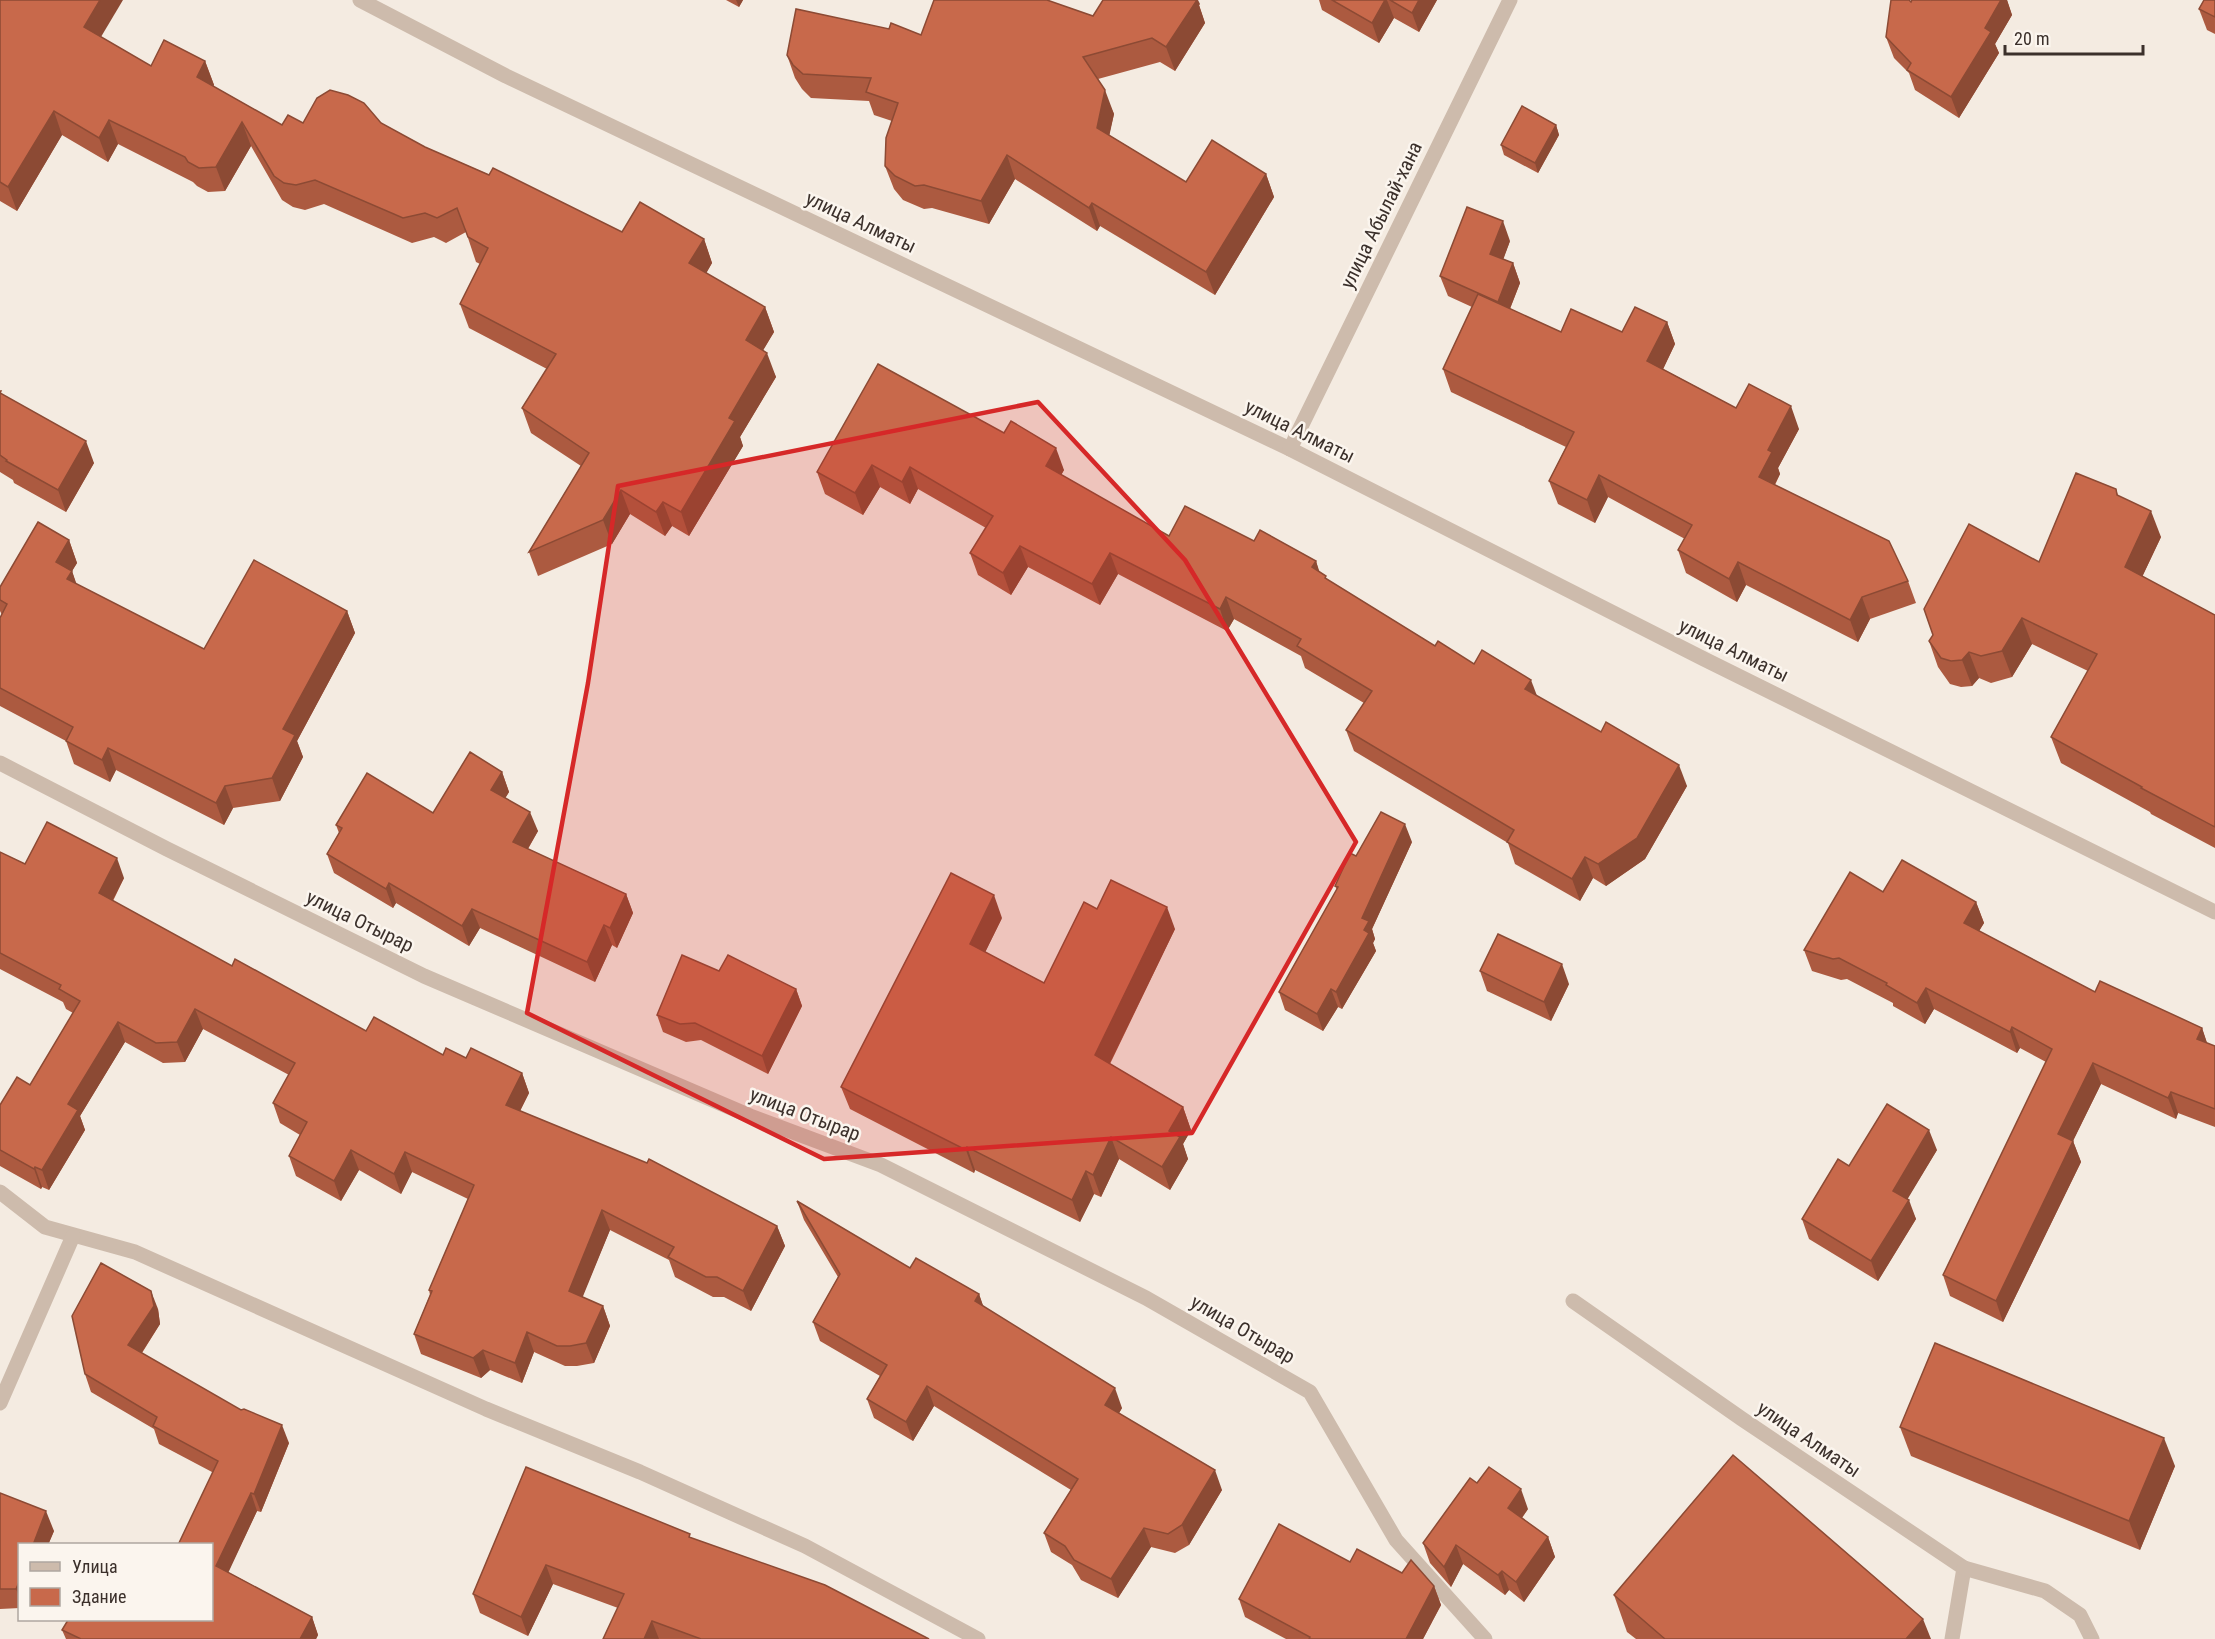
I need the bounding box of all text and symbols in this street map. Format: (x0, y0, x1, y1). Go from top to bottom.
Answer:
scale bar (2005, 18, 2143, 56)
text: 20 m (2014, 28, 2049, 49)
street label: улица Абылай-хана (1335, 137, 1427, 293)
street label: улица Алматы (802, 186, 920, 258)
street label: улица Алматы (1241, 394, 1359, 468)
street label: улица Алматы (1675, 613, 1793, 687)
street label: улица Отырар (302, 885, 418, 957)
street label: улица Отырар (746, 1082, 864, 1146)
street label: улица Отырар (1187, 1290, 1299, 1368)
street label: улица Алматы (1753, 1396, 1865, 1482)
legend (18, 1543, 213, 1621)
text: Улица (72, 1556, 118, 1577)
text: Здание (72, 1586, 126, 1607)

